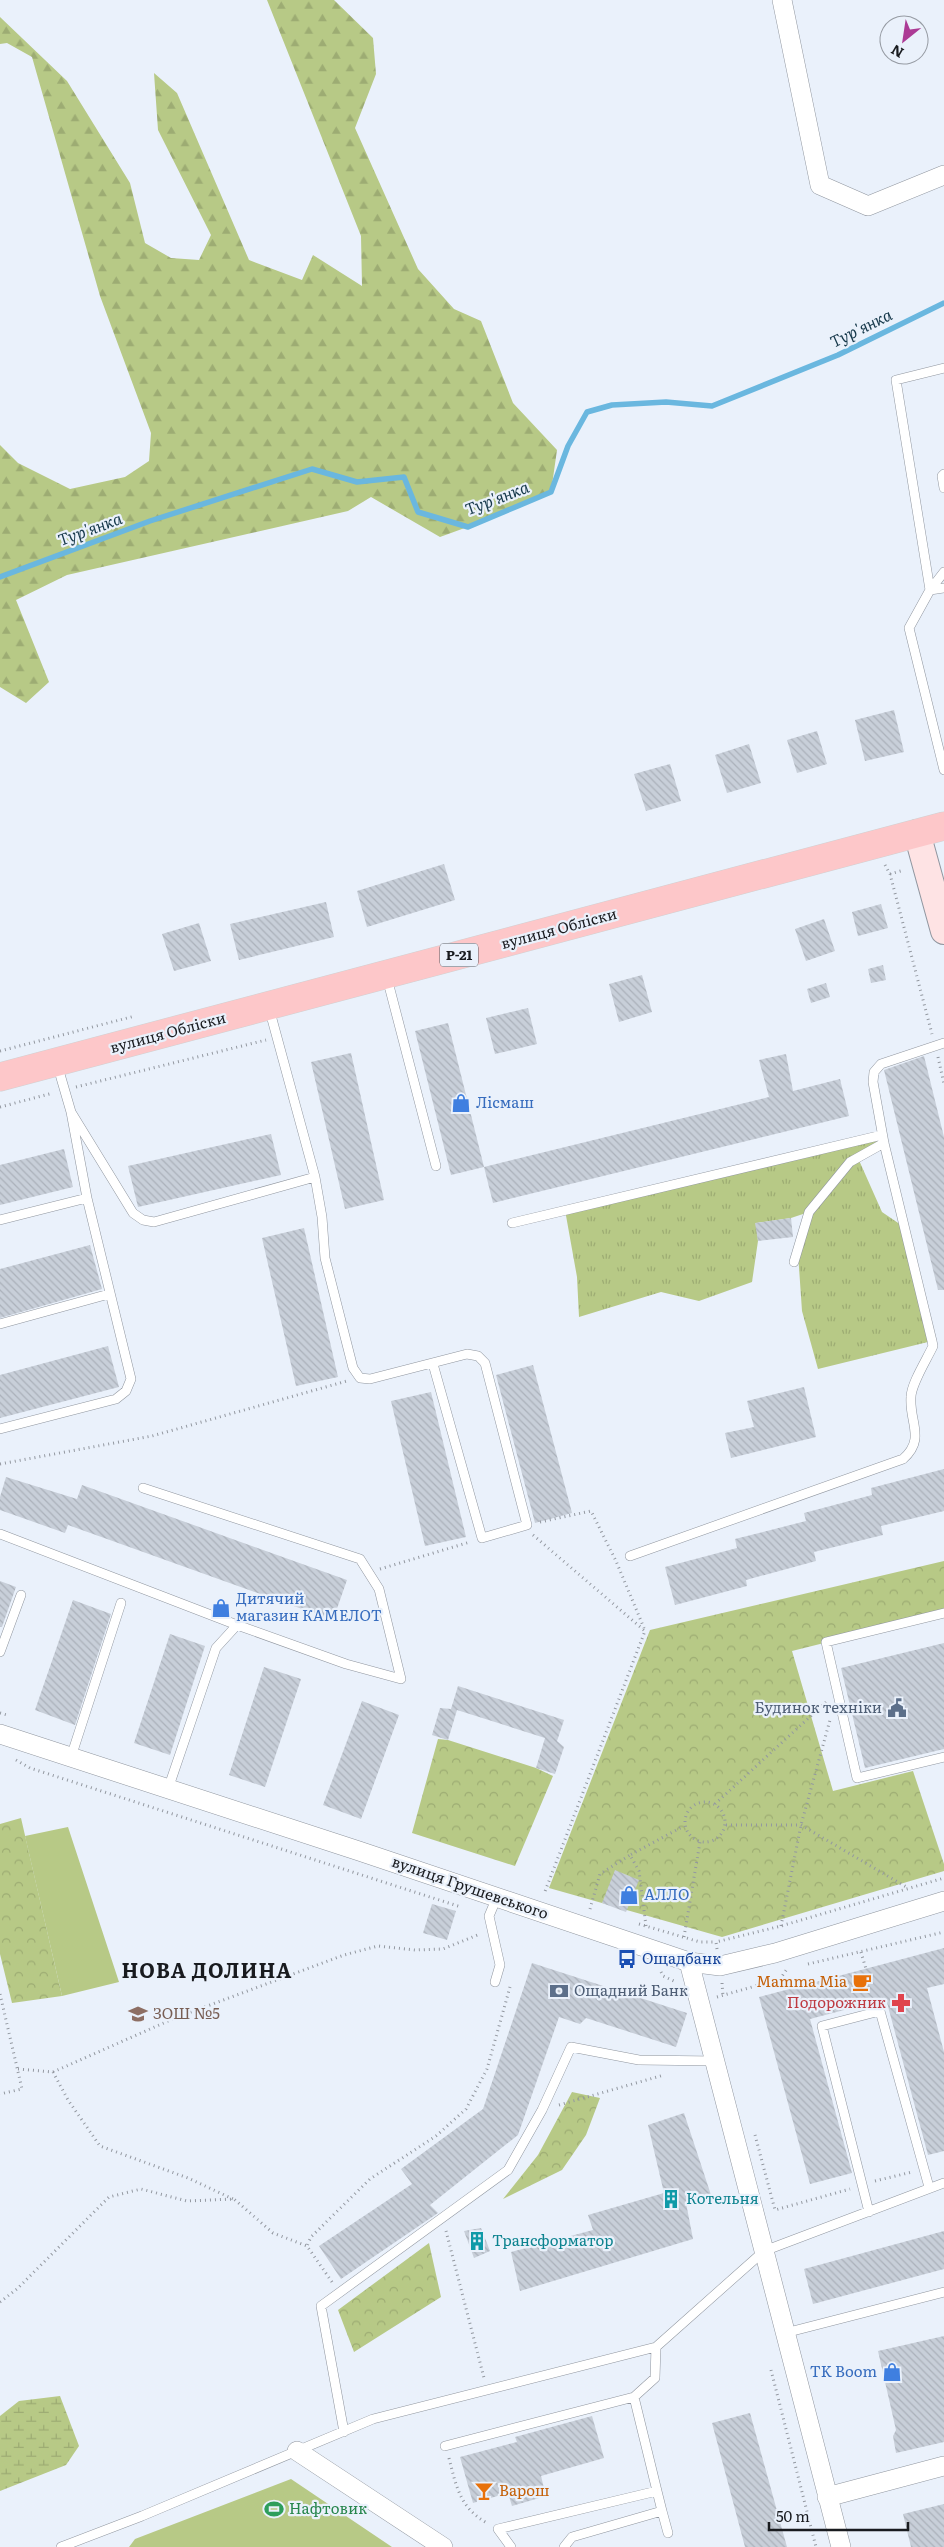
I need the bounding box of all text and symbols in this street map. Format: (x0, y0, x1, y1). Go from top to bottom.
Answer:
north arrow (879, 15, 929, 65)
text: N (887, 40, 907, 64)
water label: Тур'янка (825, 301, 897, 352)
water label: Тур'янка (461, 474, 533, 520)
water label: Тур'янка (54, 505, 126, 551)
street label: вулиця Обліски (498, 901, 619, 954)
road number: Р-21 (440, 944, 478, 966)
street label: вулиця Обліски (107, 1005, 228, 1058)
place label: Лісмаш (476, 1090, 534, 1113)
shop icon: Лісмаш (450, 1092, 472, 1114)
place label: Дитячий магазин КАМЕЛОТ (236, 1586, 382, 1626)
shop icon: Дитячий магазин КАМЕЛОТ (210, 1597, 232, 1619)
place label: Будинок техніки (755, 1695, 882, 1718)
public building icon: Будинок техніки (886, 1697, 908, 1719)
street label: вулиця Грушевського (389, 1849, 552, 1924)
place label: АЛЛО (644, 1882, 689, 1905)
shop icon: АЛЛО (618, 1884, 640, 1906)
place label: Ощадбанк (642, 1946, 721, 1969)
bus stop icon: Ощадбанк (616, 1948, 638, 1970)
district label: НОВА ДОЛИНА (122, 1954, 292, 1984)
place label: Mamma Mia (756, 1969, 848, 1992)
cafe icon: Mamma Mia (851, 1971, 873, 1993)
place label: Ощадний Банк (574, 1978, 688, 2001)
bank icon: Ощадний Банк (548, 1980, 570, 2002)
place label: Подорожник (787, 1990, 886, 2013)
pharmacy icon: Подорожник (890, 1992, 912, 2014)
place label: ЗОШ №5 (153, 2001, 220, 2024)
school or university icon: ЗОШ №5 (127, 2003, 149, 2025)
place label: Котельня (686, 2186, 759, 2209)
building icon: Котельня (660, 2188, 682, 2210)
place label: Трансформатор (492, 2228, 614, 2251)
building icon: Трансформатор (466, 2230, 488, 2252)
place label: TK Boom (810, 2359, 877, 2382)
shop icon: TK Boom (881, 2361, 903, 2383)
place label: Варош (499, 2478, 550, 2501)
bar icon: Варош (473, 2480, 495, 2502)
place label: Нафтовик (289, 2496, 367, 2519)
sports icon: Нафтовик (263, 2498, 285, 2520)
scale bar (769, 2500, 908, 2532)
text: 50 m (776, 2504, 810, 2527)

